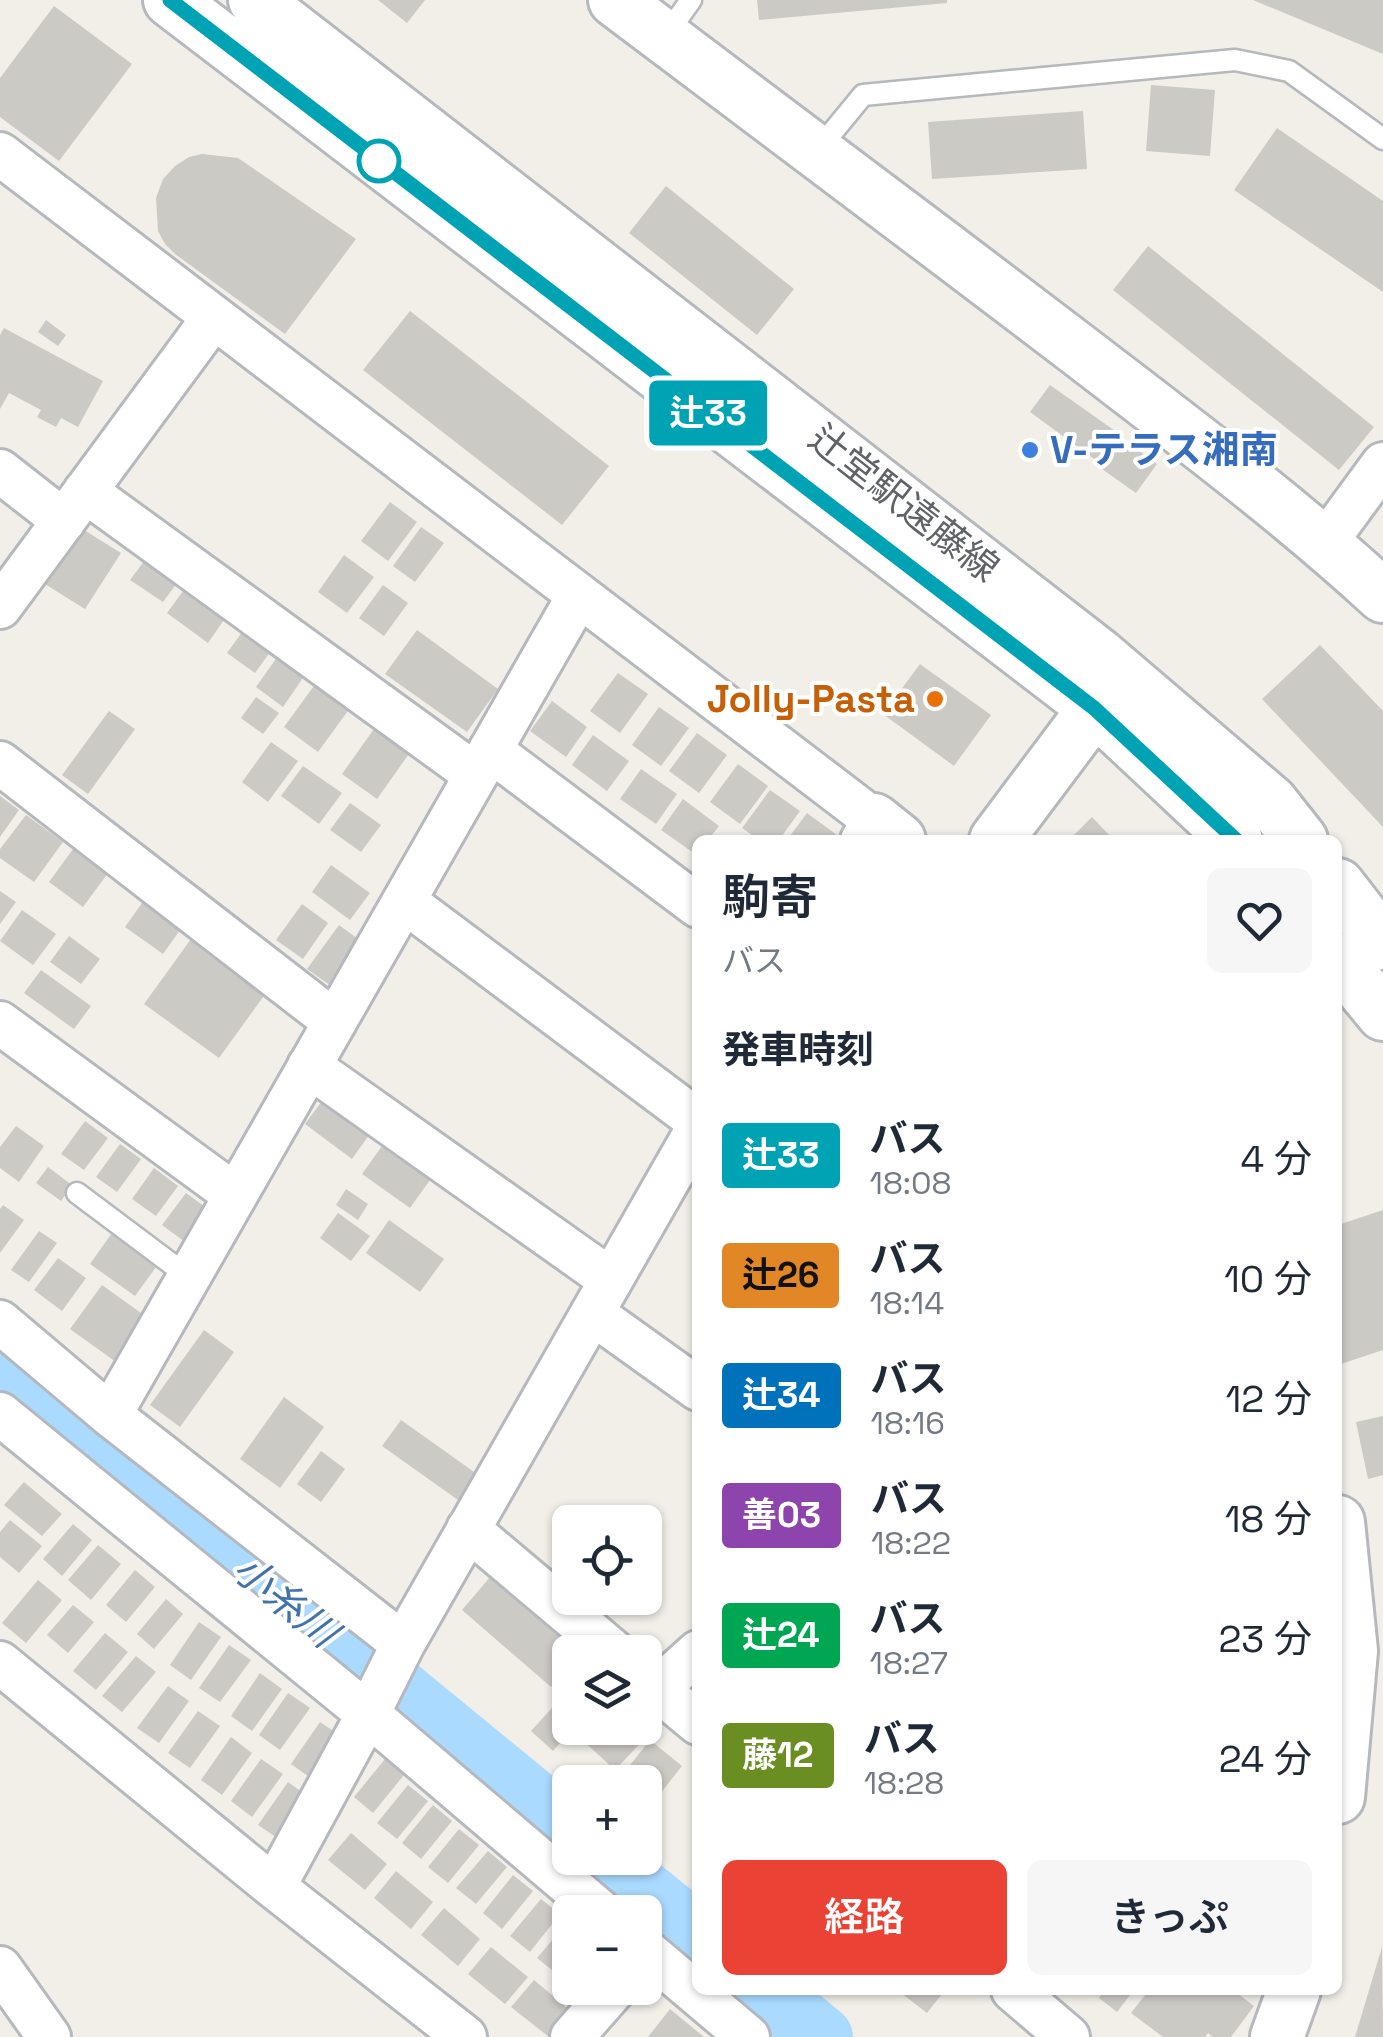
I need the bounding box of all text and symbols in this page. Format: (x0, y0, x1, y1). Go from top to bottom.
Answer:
unlabelled marker (358, 140, 400, 182)
line badge: 辻33 (650, 380, 766, 446)
text: 辻33 (669, 391, 747, 435)
street label: 辻堂駅遠藤線 (799, 414, 1009, 592)
place label: V-テラス湘南 (1050, 426, 1278, 474)
marker: V-テラス湘南 (1019, 439, 1041, 461)
place label: Jolly-Pasta (707, 675, 915, 723)
marker: Jolly-Pasta (924, 688, 946, 710)
text: 駒寄 (722, 867, 818, 928)
button: heart (1207, 868, 1312, 973)
text: バス (722, 941, 786, 981)
text: 発車時刻 (722, 1026, 874, 1074)
text: バス (870, 1115, 946, 1163)
text: 辻33 (742, 1133, 820, 1177)
text: 4 分 (1240, 1135, 1312, 1183)
text: 18:08 (870, 1163, 951, 1203)
text: バス (869, 1235, 945, 1283)
text: 辻26 (742, 1253, 819, 1297)
text: 10 分 (1224, 1255, 1312, 1303)
text: 18:14 (869, 1283, 944, 1323)
text: バス (871, 1355, 947, 1403)
text: 辻34 (742, 1373, 821, 1417)
text: 12 分 (1225, 1375, 1312, 1423)
text: 18:16 (871, 1403, 945, 1443)
text: バス (871, 1475, 947, 1523)
text: 善03 (742, 1493, 821, 1537)
text: 18 分 (1225, 1495, 1312, 1543)
map controls (552, 1505, 662, 2005)
button: locate (552, 1505, 662, 1615)
text: 18:22 (871, 1523, 951, 1563)
water label: 小糸川 (222, 1543, 351, 1661)
text: バス (870, 1595, 946, 1643)
text: 辻24 (742, 1613, 820, 1657)
text: 23 分 (1219, 1615, 1312, 1663)
button: layers (552, 1635, 662, 1745)
text: 18:27 (870, 1643, 948, 1683)
text: バス (864, 1715, 940, 1763)
text: 藤12 (742, 1733, 814, 1777)
text: 24 分 (1219, 1735, 1312, 1783)
text: 18:28 (864, 1763, 944, 1803)
button: + (552, 1765, 662, 1875)
button: 経路 (722, 1860, 1007, 1975)
button: きっぷ (1027, 1860, 1312, 1975)
button: − (552, 1895, 662, 2005)

